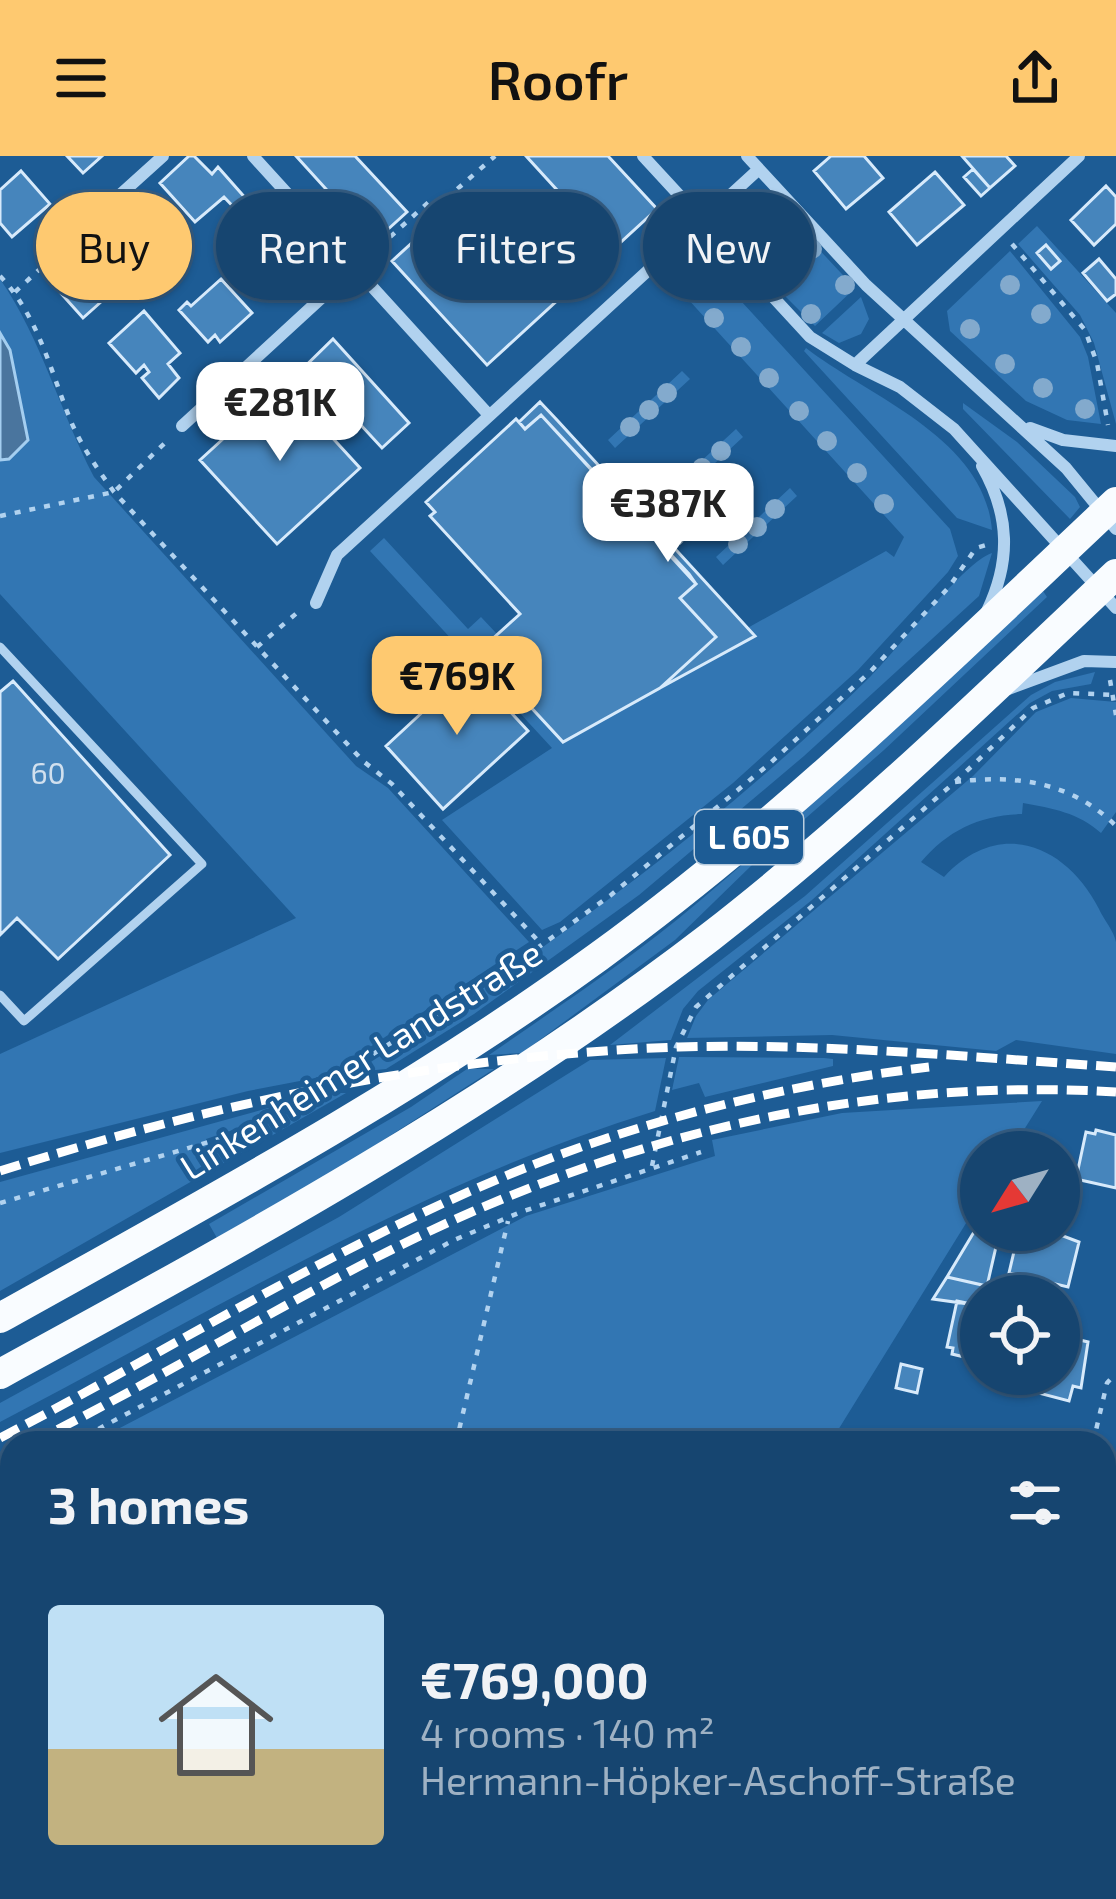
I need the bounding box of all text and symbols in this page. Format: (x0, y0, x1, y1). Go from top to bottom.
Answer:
icon: menu (48, 45, 114, 111)
icon: share (1002, 45, 1068, 111)
text: Roofr (488, 46, 628, 111)
chip: Buy (36, 192, 192, 300)
chip: Rent (216, 192, 389, 300)
chip: Filters (413, 192, 619, 300)
chip: New (643, 192, 814, 300)
pin: €281K (196, 362, 364, 464)
text: €281K (223, 377, 337, 424)
pin: €387K (584, 463, 752, 565)
text: €387K (610, 478, 726, 525)
pin: €769K (373, 636, 541, 738)
text: €769K (399, 651, 515, 698)
house number: 60 (30, 754, 66, 790)
road number: L 605 (695, 810, 803, 864)
street label: Linkenheimer Landstraße (172, 930, 549, 1188)
north arrow (960, 1131, 1080, 1251)
map controls (960, 1131, 1080, 1395)
button: locate (960, 1275, 1080, 1395)
icon: filters (1002, 1470, 1068, 1536)
text: 3 homes (48, 1473, 249, 1534)
text: €769,000 (420, 1648, 649, 1709)
icon: home (144, 1653, 288, 1797)
text: 4 rooms · 140 m² (420, 1709, 715, 1756)
text: Hermann-Höpker-Aschoff-Straße (420, 1756, 1016, 1803)

